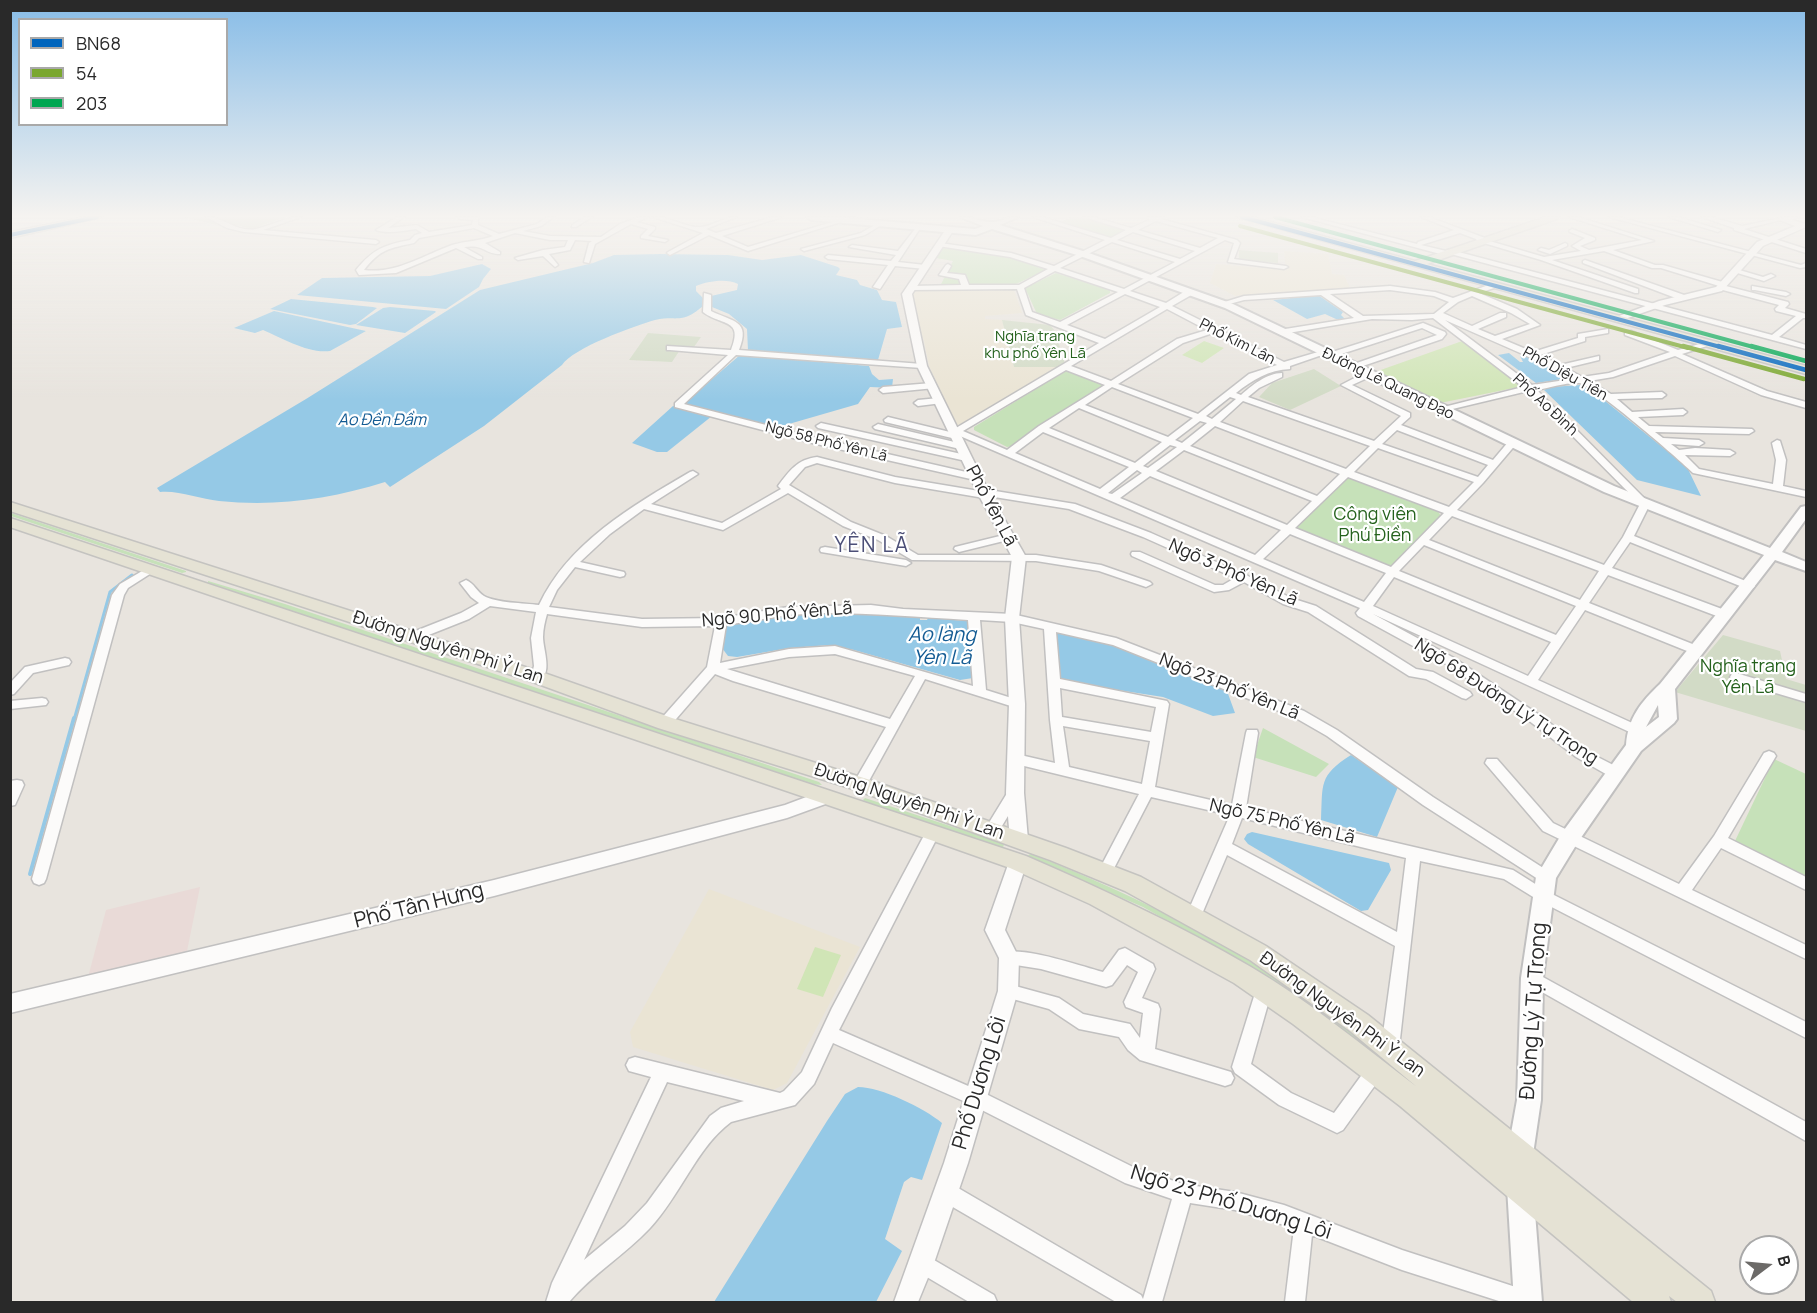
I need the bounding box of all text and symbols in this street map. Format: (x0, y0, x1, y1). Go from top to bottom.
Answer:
legend (18, 18, 228, 126)
text: BN68 (76, 31, 121, 55)
text: 54 (76, 61, 97, 85)
text: 203 (76, 91, 107, 115)
street label: Phố Kim Lân (1196, 315, 1278, 369)
park label: Nghĩa trang khu phố Yên Lã (984, 328, 1086, 363)
street label: Phố Diệu Tiên (1520, 343, 1610, 405)
street label: Đường Lê Quang Đạo (1319, 344, 1457, 424)
street label: Phố Ao Đình (1509, 370, 1581, 440)
water label: Ao Đền Đầm (338, 411, 426, 431)
street label: Ngõ 58 Phố Yên Lã (763, 418, 889, 466)
street label: Phố Yên Lã (961, 462, 1021, 550)
park label: Công viên Phú Điền (1334, 504, 1416, 546)
district label: YÊN LÃ (834, 533, 910, 559)
street label: Ngõ 3 Phố Yên Lã (1165, 535, 1301, 611)
street label: Ngõ 90 Phố Yên Lã (701, 598, 853, 632)
street label: Đường Nguyên Phi Ỷ Lan (350, 607, 546, 689)
water label: Ao làng Yên Lã (908, 623, 976, 670)
street label: Ngõ 68 Đường Lý Tự Trọng (1410, 634, 1602, 770)
street label: Ngõ 23 Phố Yên Lã (1156, 649, 1302, 725)
park label: Nghĩa trang Yên Lã (1700, 656, 1796, 698)
street label: Đường Nguyên Phi Ỷ Lan (811, 759, 1007, 845)
street label: Ngõ 75 Phố Yên Lã (1207, 795, 1357, 849)
street label: Phố Tân Hưng (351, 878, 487, 934)
street label: Đường Lý Tự Trọng (1515, 922, 1553, 1100)
street label: Đường Nguyên Phi Ỷ Lan (1255, 948, 1429, 1082)
street label: Phố Dương Lôi (948, 1013, 1012, 1153)
street label: Ngõ 23 Phố Dương Lôi (1127, 1160, 1335, 1246)
north arrow (1739, 1235, 1799, 1295)
text: B (1772, 1253, 1796, 1268)

